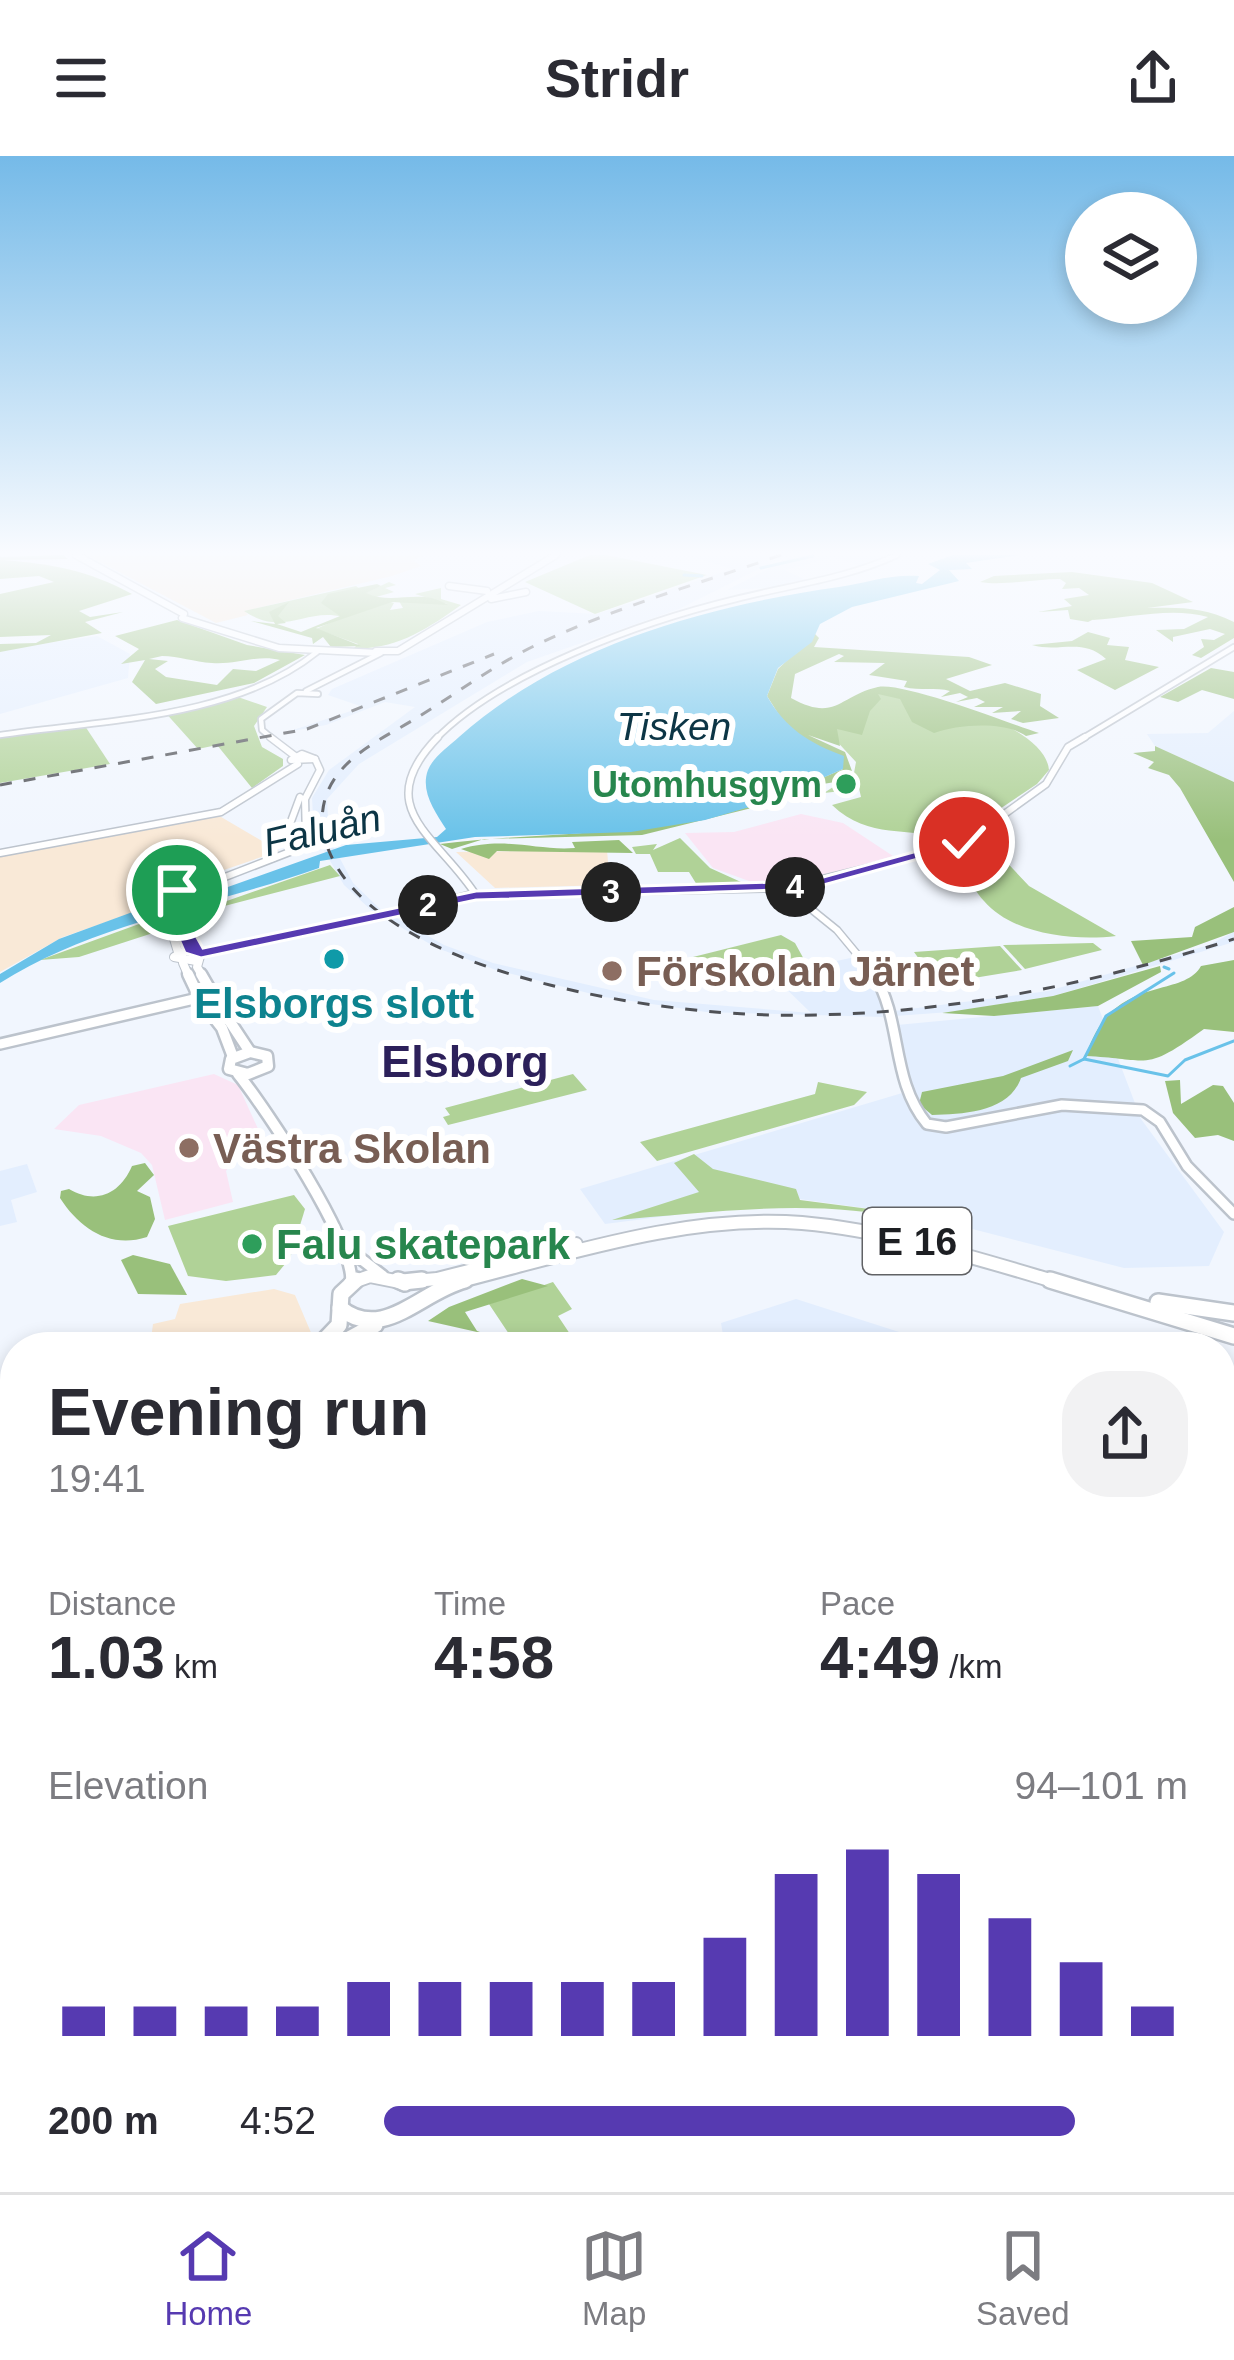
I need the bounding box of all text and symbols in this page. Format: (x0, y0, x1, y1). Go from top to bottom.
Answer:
icon: menu (48, 45, 114, 111)
icon: share (1120, 45, 1186, 111)
text: Stridr (545, 48, 689, 108)
map controls (1065, 192, 1197, 324)
button: layers (1065, 192, 1197, 324)
water label: Tisken (617, 705, 731, 748)
place label: Utomhusgym (592, 764, 822, 805)
marker: Utomhusgym (833, 771, 859, 797)
pin (913, 791, 1015, 893)
water label: Faluån (259, 796, 385, 864)
icon: check (931, 809, 997, 875)
pin (126, 839, 228, 941)
icon: arrive (144, 857, 210, 923)
pin: 4 (765, 857, 825, 917)
pin: 3 (581, 862, 641, 922)
text: 4 (786, 868, 804, 905)
text: 3 (602, 873, 620, 910)
pin: 2 (398, 875, 458, 935)
text: 2 (419, 886, 437, 923)
marker: Elsborgs slott (321, 946, 347, 972)
place label: Förskolan Järnet (636, 948, 974, 995)
marker: Förskolan Järnet (599, 958, 625, 984)
place label: Elsborgs slott (194, 980, 474, 1027)
district label: Elsborg (381, 1036, 549, 1087)
place label: Västra Skolan (213, 1125, 491, 1172)
marker: Västra Skolan (176, 1135, 202, 1161)
road number: E 16 (863, 1208, 971, 1274)
place label: Falu skatepark (276, 1221, 571, 1268)
marker: Falu skatepark (239, 1231, 265, 1257)
button: share (1062, 1371, 1188, 1497)
text: Evening run (48, 1375, 429, 1449)
text: 19:41 (48, 1457, 146, 1500)
text: Distance (48, 1585, 176, 1622)
text: Time (434, 1585, 506, 1622)
text: Pace (820, 1585, 895, 1622)
text: 1.03 (48, 1624, 165, 1691)
text: 4:58 (434, 1624, 554, 1691)
text: 4:49 (820, 1624, 940, 1691)
text: km (165, 1648, 218, 1685)
text: /km (940, 1648, 1002, 1685)
text: Elevation (48, 1764, 208, 1807)
text: 94–101 m (1015, 1764, 1188, 1807)
text: 200 m (48, 2099, 159, 2142)
text: 4:52 (240, 2099, 316, 2142)
tab: Home (164, 2223, 252, 2333)
tab: Map (581, 2223, 647, 2333)
tab: Saved (976, 2223, 1070, 2333)

